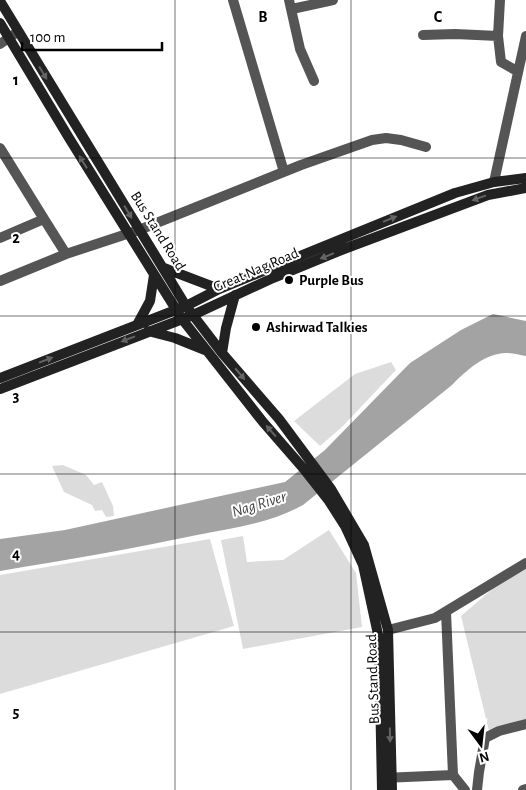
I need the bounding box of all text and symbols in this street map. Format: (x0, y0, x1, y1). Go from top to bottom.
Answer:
text: B (258, 9, 268, 25)
text: C (434, 9, 443, 25)
scale bar (22, 20, 162, 52)
text: 100 m (30, 30, 65, 45)
one-way arrow (39, 66, 48, 79)
text: 1 (13, 72, 19, 88)
one-way arrow (79, 155, 88, 168)
street label: Bus Stand Road (128, 189, 188, 273)
one-way arrow (471, 195, 486, 202)
one-way arrow (123, 205, 132, 218)
one-way arrow (383, 215, 397, 223)
text: 2 (12, 230, 20, 246)
street label: Great Nag Road (211, 245, 301, 295)
one-way arrow (319, 252, 334, 260)
place label: Purple Bus (299, 273, 364, 288)
marker: Purple Bus (283, 274, 295, 286)
place label: Ashirwad Talkies (266, 320, 368, 335)
marker: Ashirwad Talkies (250, 321, 262, 333)
one-way arrow (121, 336, 136, 343)
one-way arrow (38, 356, 53, 363)
one-way arrow (234, 367, 246, 379)
text: 3 (13, 388, 20, 404)
one-way arrow (265, 424, 276, 437)
water label: Nag River (230, 488, 289, 520)
text: 4 (12, 546, 20, 562)
street label: Bus Stand Road (364, 633, 382, 724)
text: 5 (13, 704, 20, 720)
north arrow (456, 720, 506, 770)
one-way arrow (386, 727, 394, 743)
text: N (478, 749, 491, 765)

